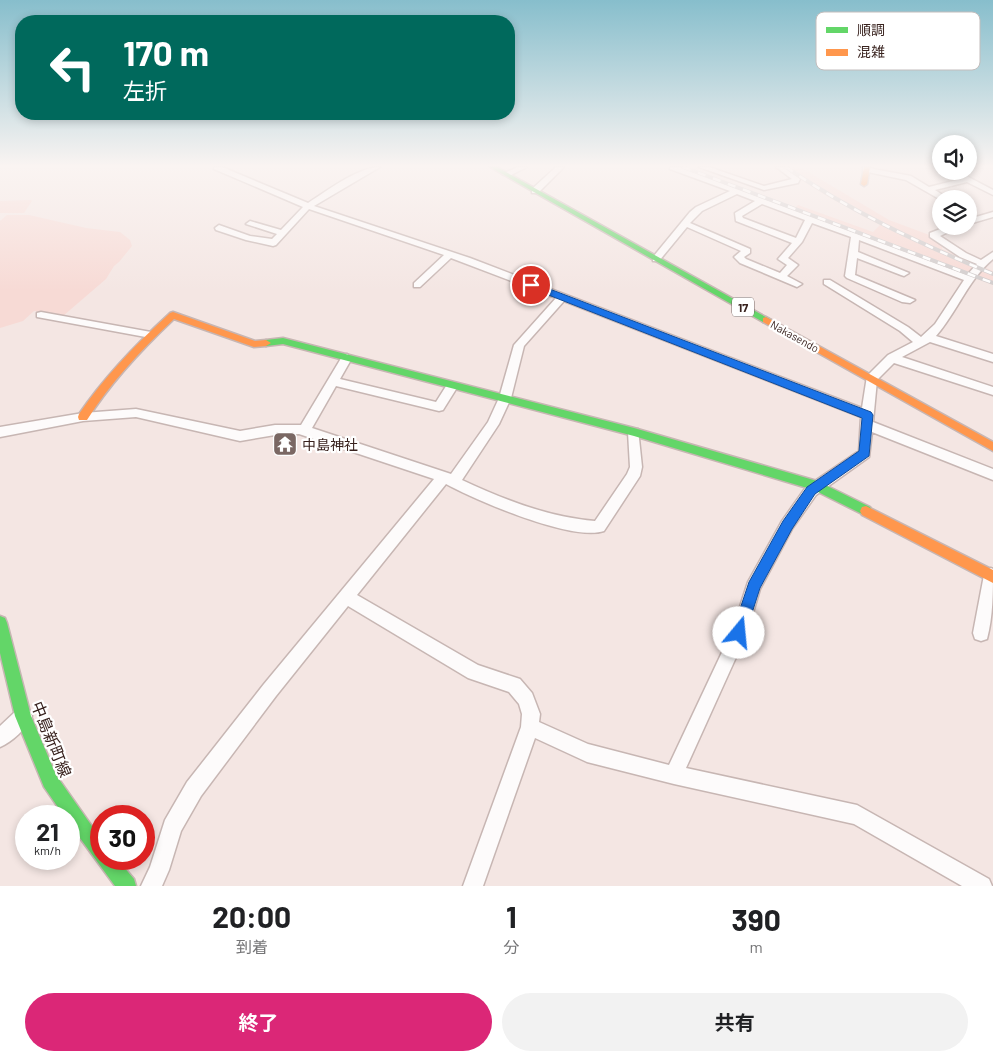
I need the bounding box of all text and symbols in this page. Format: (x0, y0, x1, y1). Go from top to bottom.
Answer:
legend (816, 12, 980, 70)
text: 順調 (857, 21, 885, 38)
text: 170 m (123, 31, 209, 73)
icon: left (40, 35, 105, 100)
text: 混雑 (857, 43, 885, 60)
text: 左折 (123, 77, 167, 103)
map controls (932, 135, 977, 235)
button: sound (932, 135, 977, 180)
button: layers (932, 190, 977, 235)
pin (510, 264, 552, 306)
icon: arrive (517, 271, 545, 299)
road number: 17 (732, 298, 754, 316)
street label: Nakasendo (769, 317, 821, 355)
temple icon: 中島神社 (272, 431, 298, 457)
place label: 中島神社 (302, 436, 358, 453)
position arrow (712, 606, 764, 658)
street label: 中島新町線 (28, 698, 76, 780)
speed limit sign: 30 (90, 805, 155, 870)
text: 21 (36, 816, 59, 846)
text: km/h (34, 843, 61, 857)
text: 20:00 (212, 898, 291, 934)
text: 1 (506, 898, 517, 934)
text: 390 (732, 901, 781, 937)
text: 到着 (236, 937, 268, 956)
text: 分 (503, 937, 519, 956)
text: m (750, 937, 763, 956)
button: 終了 (25, 993, 492, 1051)
button: 共有 (502, 993, 968, 1051)

